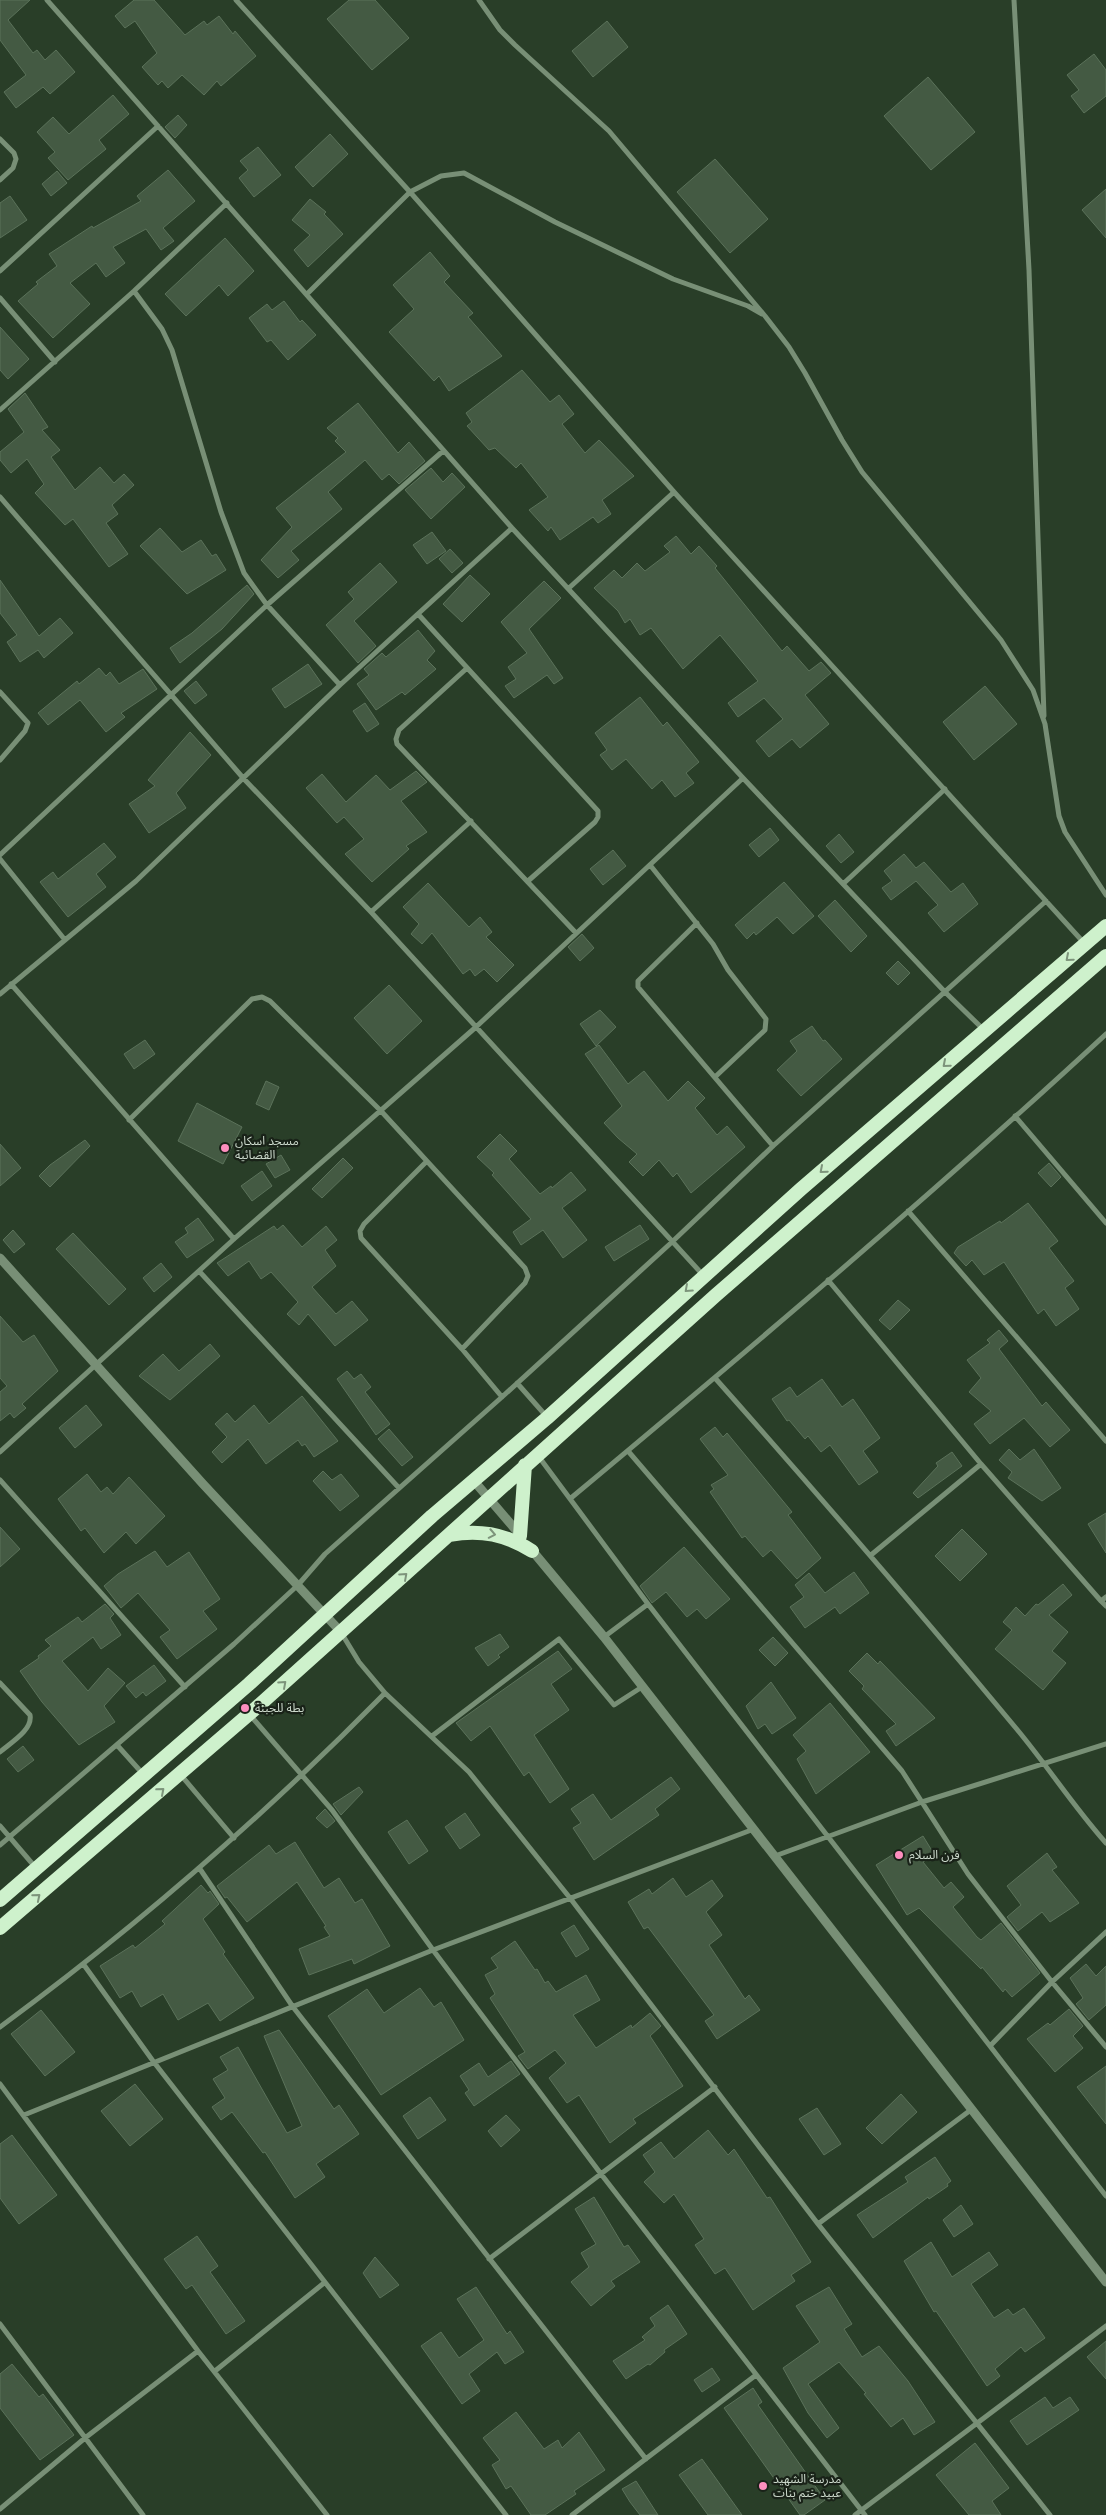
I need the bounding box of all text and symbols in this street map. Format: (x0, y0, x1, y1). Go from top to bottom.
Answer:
one-way arrow (1066, 952, 1075, 961)
one-way arrow (943, 1058, 952, 1066)
place label: مسجد اسكان القضائية (235, 1133, 299, 1162)
marker: مسجد اسكان القضائية (219, 1142, 231, 1154)
one-way arrow (820, 1164, 829, 1173)
one-way arrow (685, 1283, 694, 1292)
one-way arrow (488, 1528, 497, 1539)
one-way arrow (399, 1573, 408, 1582)
one-way arrow (277, 1681, 286, 1690)
place label: بطة للجبنة (255, 1700, 304, 1715)
marker: بطة للجبنة (239, 1702, 251, 1714)
one-way arrow (155, 1787, 164, 1796)
place label: فرن السلام (909, 1847, 960, 1864)
marker: فرن السلام (893, 1849, 905, 1861)
one-way arrow (32, 1893, 41, 1902)
place label: مدرسة الشهيد عبيد ختم بنات (773, 2471, 841, 2502)
marker: مدرسة الشهيد عبيد ختم بنات (757, 2480, 769, 2492)

